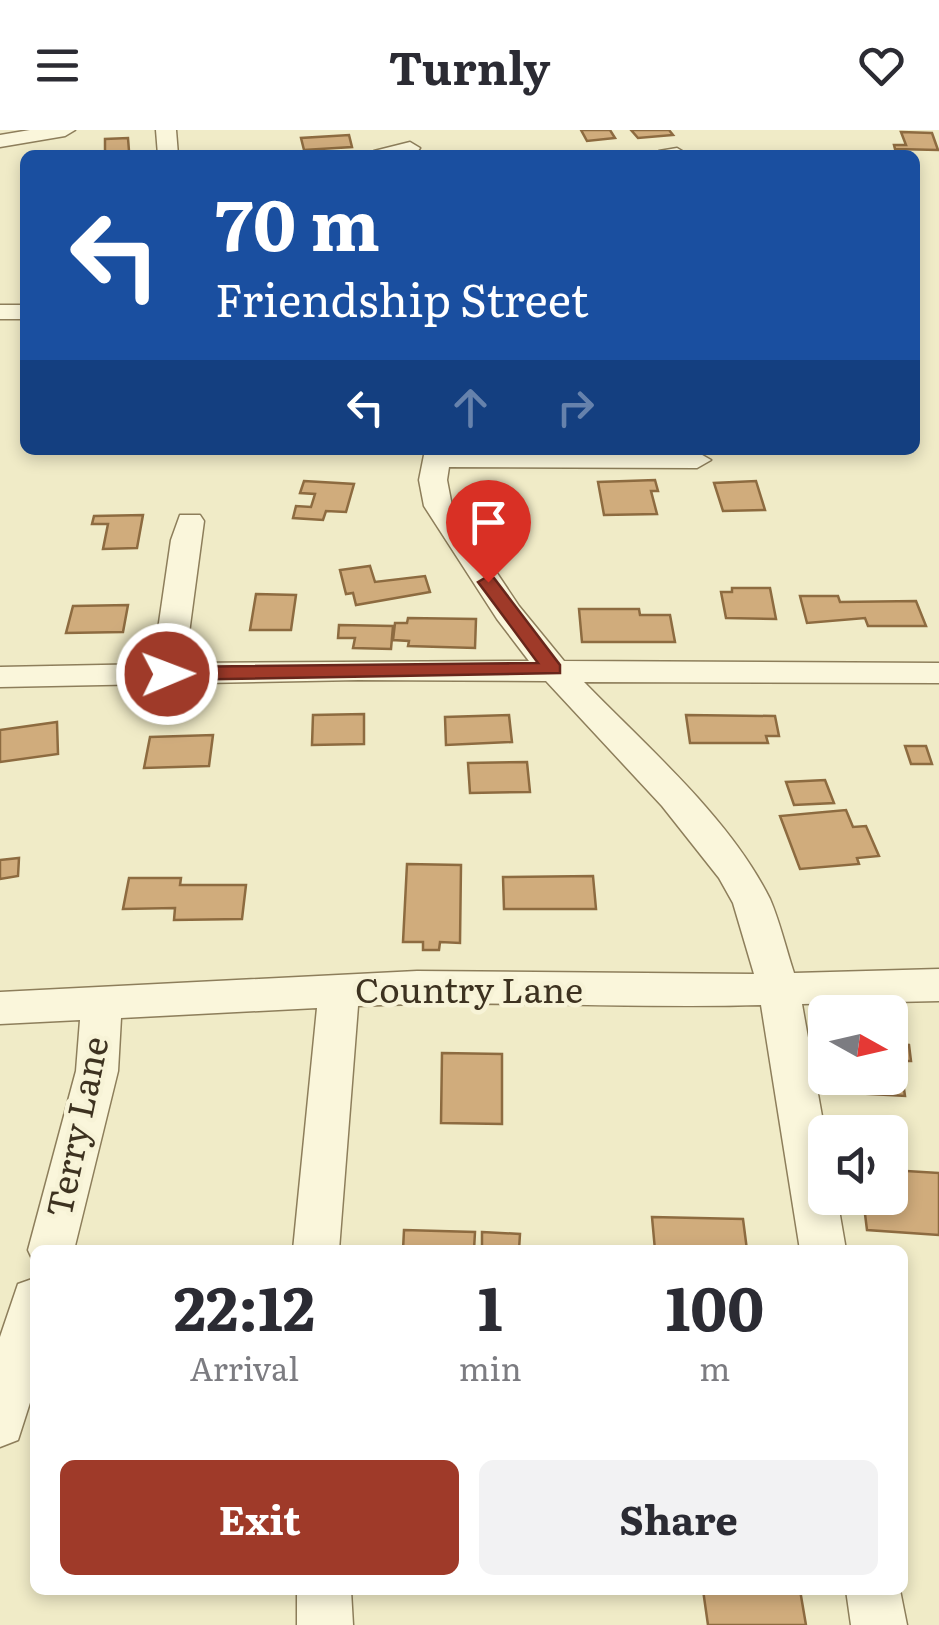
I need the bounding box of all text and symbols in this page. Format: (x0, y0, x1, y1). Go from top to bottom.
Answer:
text: Turnly (389, 32, 550, 99)
icon: menu (30, 38, 85, 93)
icon: heart (854, 38, 909, 93)
text: 70 m (215, 169, 380, 273)
icon: left (50, 190, 180, 320)
text: Friendship Street (215, 264, 589, 331)
icon: left (338, 380, 393, 435)
icon: ahead (443, 380, 498, 435)
icon: right (548, 380, 603, 435)
pin (446, 480, 531, 583)
icon: arrive (461, 495, 516, 550)
position arrow (115, 622, 219, 726)
street label: Country Lane (355, 962, 583, 1014)
north arrow (808, 995, 908, 1095)
map controls (808, 995, 908, 1215)
street label: Terry Lane (31, 1031, 120, 1221)
button: sound (808, 1115, 908, 1215)
text: 22:12 (174, 1260, 315, 1349)
text: 1 (478, 1260, 503, 1349)
text: 100 (665, 1260, 764, 1349)
text: Arrival (190, 1343, 299, 1391)
text: min (459, 1343, 522, 1391)
text: m (699, 1343, 730, 1391)
button: Exit (60, 1460, 459, 1575)
button: Share (479, 1460, 878, 1575)

